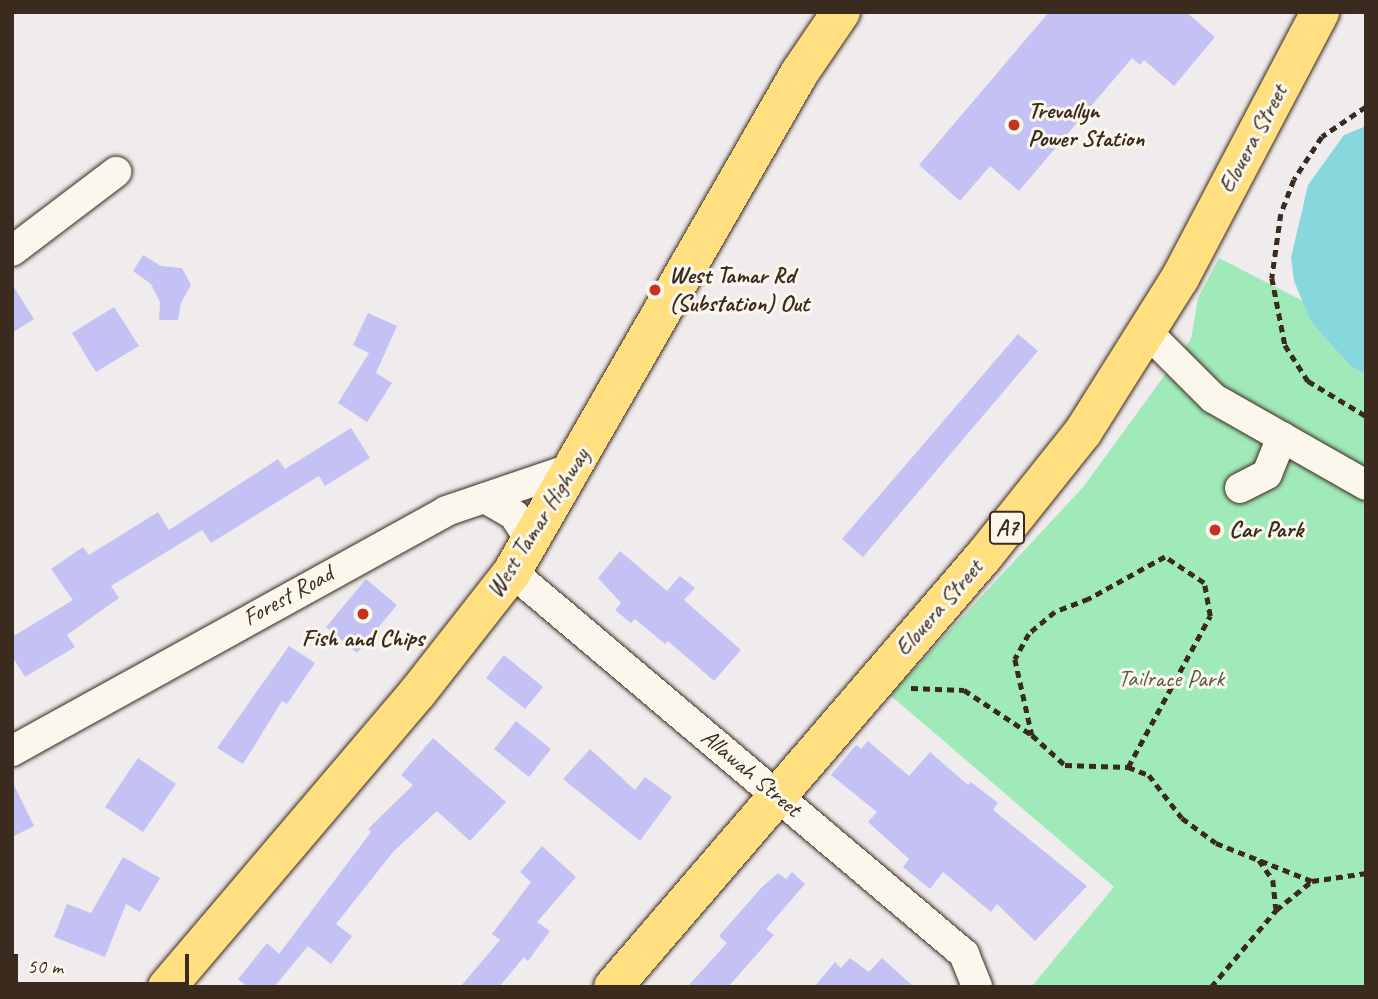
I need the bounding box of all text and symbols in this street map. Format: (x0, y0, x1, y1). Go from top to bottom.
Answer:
street label: Elouera Street (1212, 80, 1294, 198)
place label: Trevallyn Power Station (1028, 97, 1145, 153)
marker: Trevallyn Power Station (1006, 117, 1022, 133)
place label: West Tamar Rd (Substation) Out (669, 262, 809, 318)
marker: West Tamar Rd (Substation) Out (647, 282, 663, 298)
street label: West Tamar Highway (480, 442, 596, 604)
road number: A7 (988, 508, 1026, 548)
place label: Car Park (1229, 516, 1304, 544)
marker: Car Park (1207, 522, 1223, 538)
street label: Elouera Street (889, 554, 989, 662)
street label: Forest Road (238, 560, 338, 632)
marker: Fish and Chips (355, 606, 371, 622)
place label: Fish and Chips (301, 625, 425, 653)
park label: Tailrace Park (1118, 665, 1224, 693)
street label: Allawah Street (695, 723, 807, 823)
scale bar (18, 940, 192, 984)
text: 50 m (27, 953, 63, 979)

